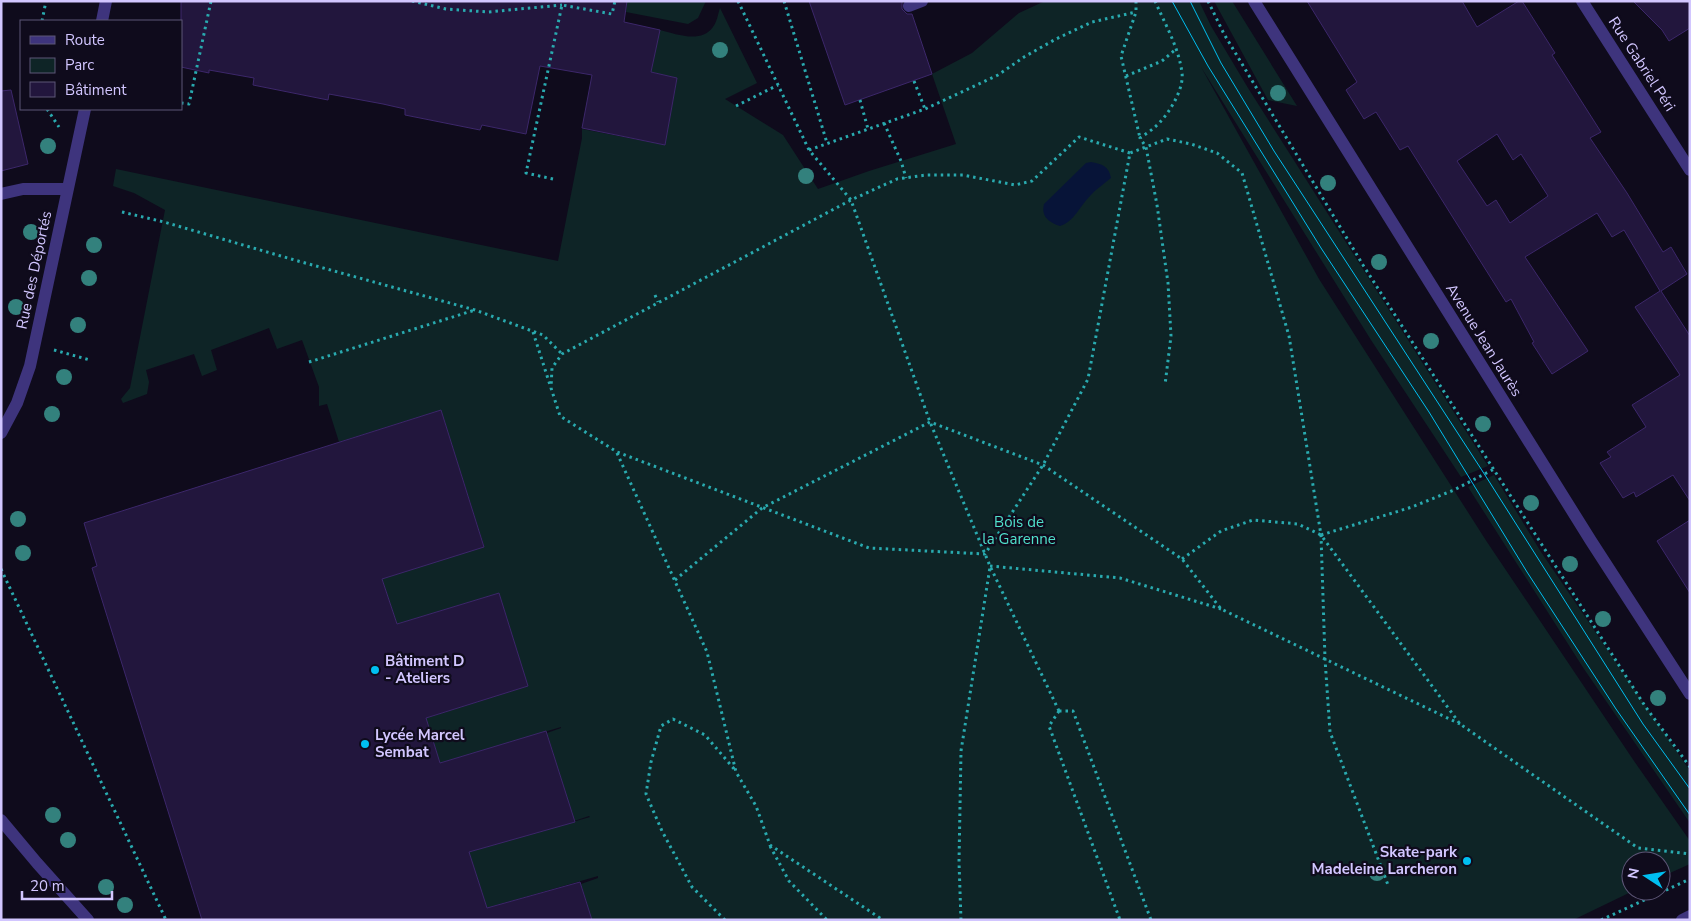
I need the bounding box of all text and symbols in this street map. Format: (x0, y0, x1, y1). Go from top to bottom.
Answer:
street label: Rue Gabriel Péri (1604, 13, 1680, 115)
legend (20, 20, 182, 110)
text: Route (65, 30, 105, 50)
text: Parc (65, 55, 94, 75)
text: Bâtiment (65, 80, 127, 100)
street label: Rue des Déportés (12, 209, 56, 331)
street label: Avenue Jean Jaurès (1441, 280, 1527, 400)
park label: Bois de la Garenne (982, 512, 1056, 549)
place label: Bâtiment D - Ateliers (385, 651, 464, 688)
marker: Bâtiment D - Ateliers (369, 664, 381, 676)
place label: Lycée Marcel Sembat (375, 725, 465, 762)
marker: Lycée Marcel Sembat (359, 738, 371, 750)
place label: Skate-park Madeleine Larcheron (1311, 842, 1458, 879)
north arrow (1621, 851, 1671, 901)
marker: Skate-park Madeleine Larcheron (1461, 855, 1473, 867)
text: N (1623, 866, 1644, 881)
scale bar (22, 868, 112, 900)
text: 20 m (30, 876, 65, 896)

